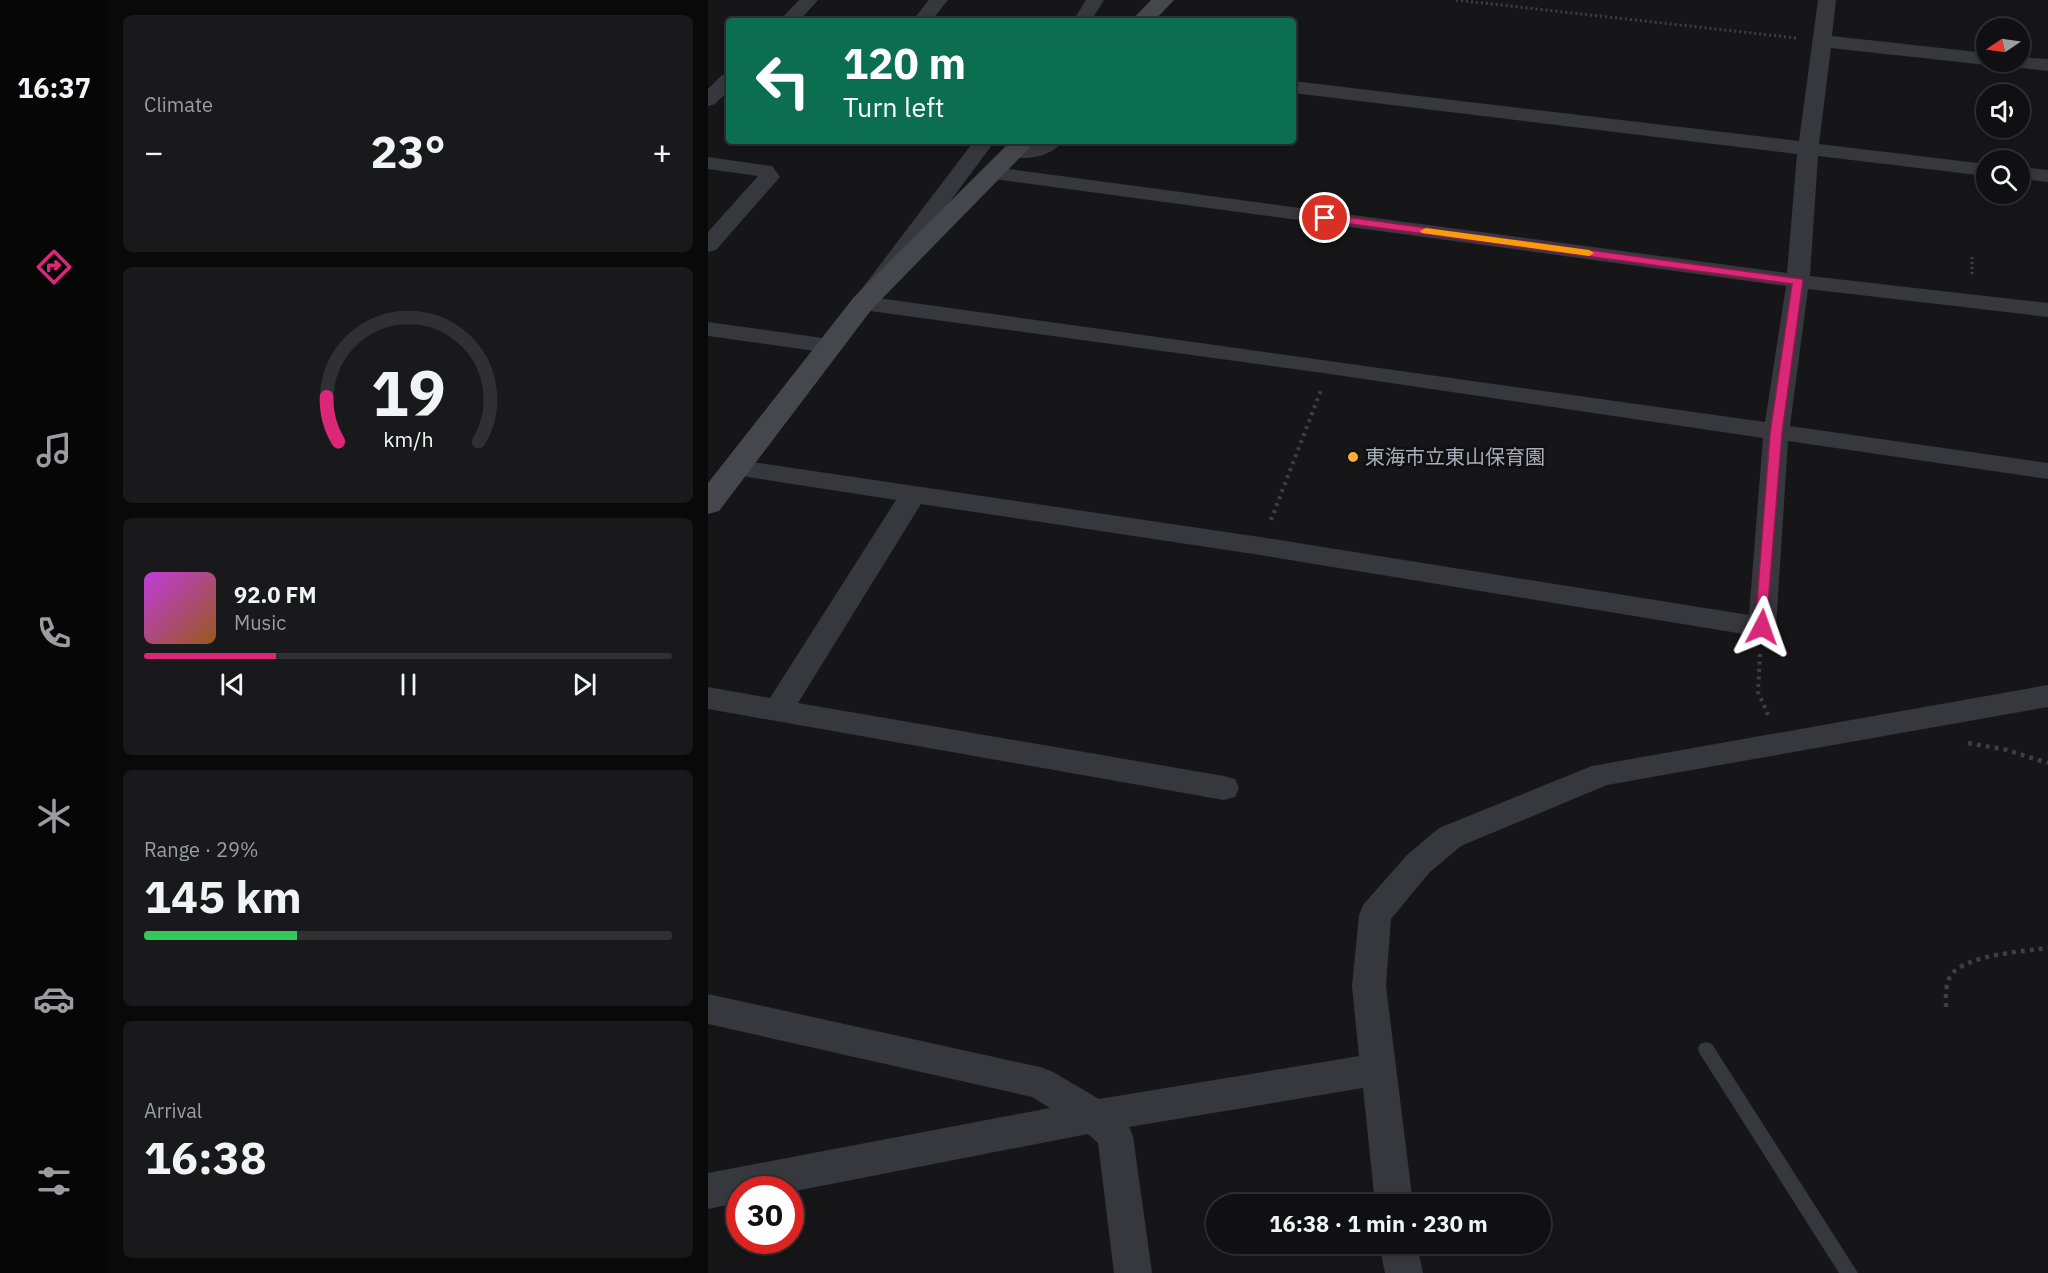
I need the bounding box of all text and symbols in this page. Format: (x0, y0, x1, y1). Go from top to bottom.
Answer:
north arrow (1976, 18, 2030, 72)
map controls (1976, 18, 2030, 204)
text: 120 m (843, 36, 966, 91)
icon: left (744, 42, 822, 120)
text: 16:37 (17, 70, 91, 105)
button: sound (1976, 84, 2030, 138)
text: Turn left (843, 89, 944, 124)
text: Climate (144, 91, 213, 118)
text: 23° (370, 122, 446, 180)
text: − (144, 130, 164, 173)
text: + (652, 130, 672, 173)
button: search (1976, 150, 2030, 204)
pin (1299, 192, 1350, 243)
icon: arrive (1308, 201, 1341, 234)
icon: directions (33, 246, 75, 288)
text: 19 (371, 352, 445, 433)
text: km/h (383, 425, 433, 453)
icon: music (33, 429, 75, 471)
place label: 東海市立東山保育園 (1365, 443, 1545, 470)
marker: 東海市立東山保育園 (1346, 450, 1360, 464)
text: 92.0 FM (234, 580, 317, 609)
position arrow (1730, 595, 1794, 659)
text: Music (234, 609, 286, 636)
icon: phone (33, 612, 75, 654)
icon: previous (216, 668, 249, 701)
icon: pause (392, 668, 425, 701)
icon: next (568, 668, 601, 701)
icon: climate (33, 795, 75, 837)
text: Range · 29% (144, 836, 259, 863)
text: 145 km (144, 867, 302, 925)
icon: car (33, 978, 75, 1020)
text: Arrival (144, 1097, 202, 1124)
text: 16:38 (144, 1128, 267, 1186)
icon: filters (33, 1160, 75, 1202)
speed limit sign: 30 (726, 1176, 804, 1254)
text: 16:38 · 1 min · 230 m (1269, 1209, 1488, 1238)

